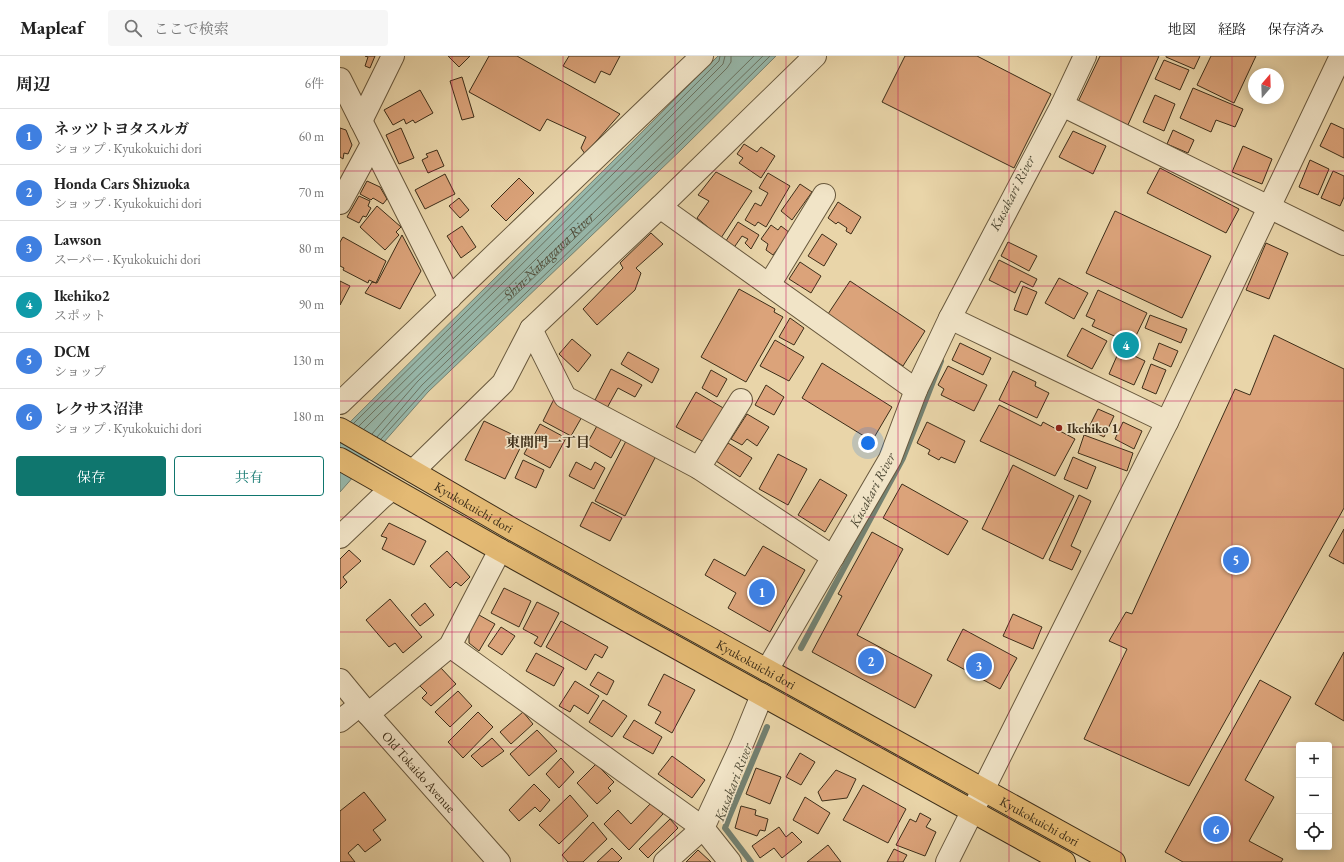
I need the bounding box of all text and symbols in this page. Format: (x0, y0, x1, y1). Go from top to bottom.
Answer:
search box (108, 10, 388, 46)
text: Mapleaf (20, 15, 84, 40)
icon: search (122, 17, 144, 39)
text: ここで検索 (154, 19, 229, 38)
text: 地図 (1168, 20, 1196, 38)
text: 経路 (1218, 20, 1246, 38)
text: 保存済み (1268, 20, 1324, 38)
north arrow (1248, 68, 1284, 104)
text: 周辺 (16, 73, 50, 95)
text: 6件 (305, 75, 324, 92)
text: ネッツトヨタスルガ (54, 119, 189, 138)
text: 1 (26, 128, 32, 145)
text: 60 m (299, 128, 324, 145)
text: ショップ · Kyukokuichi dori (54, 140, 202, 157)
water label: Kusakari River (985, 152, 1039, 235)
text: Honda Cars Shizuoka (54, 174, 190, 193)
text: 2 (26, 184, 32, 201)
text: 70 m (299, 184, 324, 201)
text: ショップ · Kyukokuichi dori (54, 195, 202, 212)
water label: Shin-Nakagawa River (498, 207, 598, 304)
text: Lawson (54, 230, 102, 249)
text: 3 (26, 240, 32, 257)
text: 80 m (299, 240, 324, 257)
text: スーパー · Kyukokuichi dori (54, 251, 201, 268)
text: Ikehiko2 (54, 286, 110, 305)
text: 4 (26, 296, 32, 313)
text: 90 m (299, 296, 324, 313)
text: スポット (54, 307, 106, 324)
pin: 4 (1113, 330, 1139, 360)
text: DCM (54, 342, 90, 361)
text: 5 (26, 352, 32, 369)
text: 130 m (293, 352, 324, 369)
text: ショップ (54, 363, 106, 380)
text: レクサス沼津 (54, 399, 143, 418)
text: 6 (26, 408, 32, 425)
text: 180 m (293, 408, 324, 425)
text: ショップ · Kyukokuichi dori (54, 420, 202, 437)
place label: Ikehiko 1 (1067, 420, 1119, 437)
marker: Ikehiko 1 (1054, 423, 1064, 433)
district label: 東間門一丁目 (506, 433, 590, 451)
your location (858, 433, 878, 453)
water label: Kusakari River (844, 449, 900, 531)
button: 保存 (16, 456, 166, 496)
button: 共有 (174, 456, 324, 496)
street label: Kyukokuichi dori (432, 477, 516, 536)
pin: 5 (1223, 545, 1249, 575)
pin: 1 (749, 577, 775, 607)
street label: Kyukokuichi dori (713, 635, 799, 693)
pin: 2 (858, 646, 884, 676)
pin: 3 (966, 651, 992, 681)
street label: Old Tokaido Avenue (378, 727, 460, 816)
water label: Kusakari River (710, 740, 756, 824)
map controls (1296, 742, 1332, 850)
button: + (1296, 742, 1332, 778)
button: − (1296, 778, 1332, 814)
street label: Kyukokuichi dori (997, 792, 1082, 850)
pin: 6 (1203, 814, 1229, 844)
button: locate (1296, 814, 1332, 850)

